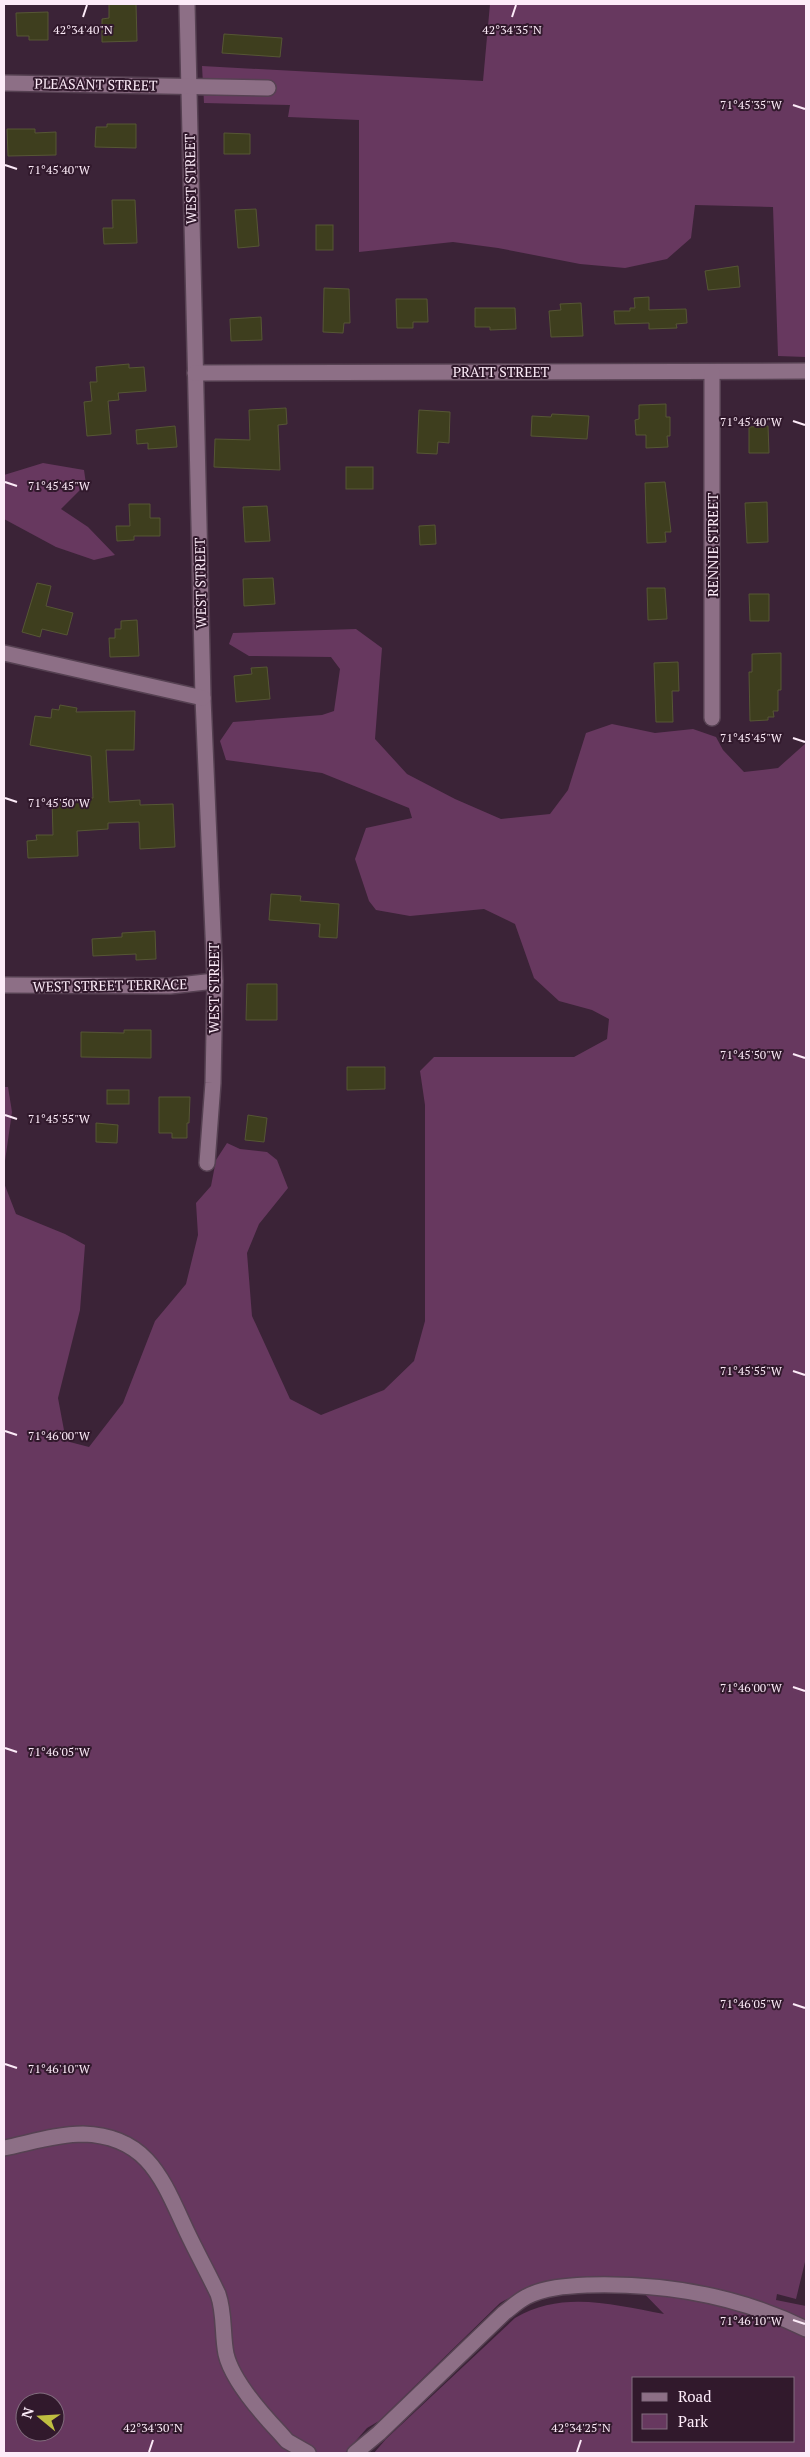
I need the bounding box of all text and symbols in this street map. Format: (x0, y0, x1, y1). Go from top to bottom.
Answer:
text: 42°34'40"N (53, 22, 113, 37)
text: 42°34'35"N (482, 22, 542, 37)
street label: PLEASANT STREET (34, 73, 158, 95)
text: 71°45'35"W (720, 97, 783, 112)
street label: WEST STREET (180, 133, 200, 225)
text: 71°45'40"W (28, 162, 91, 177)
street label: PRATT STREET (453, 362, 550, 381)
text: 71°45'40"W (720, 414, 783, 429)
text: 71°45'45"W (28, 478, 91, 493)
street label: RENNIE STREET (703, 493, 722, 597)
street label: WEST STREET (190, 537, 210, 629)
text: 71°45'45"W (720, 730, 783, 745)
text: 71°45'50"W (28, 795, 91, 810)
street label: WEST STREET (204, 942, 223, 1033)
street label: WEST STREET TERRACE (32, 974, 188, 996)
text: 71°45'50"W (720, 1047, 783, 1062)
text: 71°45'55"W (28, 1111, 91, 1126)
text: 71°45'55"W (720, 1363, 783, 1378)
text: 71°46'00"W (28, 1428, 91, 1443)
text: 71°46'00"W (720, 1680, 783, 1695)
text: 71°46'05"W (28, 1744, 91, 1759)
text: 71°46'05"W (720, 1996, 783, 2011)
text: 71°46'10"W (28, 2061, 91, 2076)
text: 71°46'10"W (720, 2313, 783, 2328)
legend (632, 2377, 795, 2442)
text: Road (678, 2386, 711, 2406)
north arrow (15, 2392, 65, 2442)
text: N (16, 2404, 38, 2421)
text: Park (678, 2411, 708, 2431)
text: 42°34'30"N (123, 2420, 183, 2435)
text: 42°34'25"N (551, 2420, 611, 2435)

